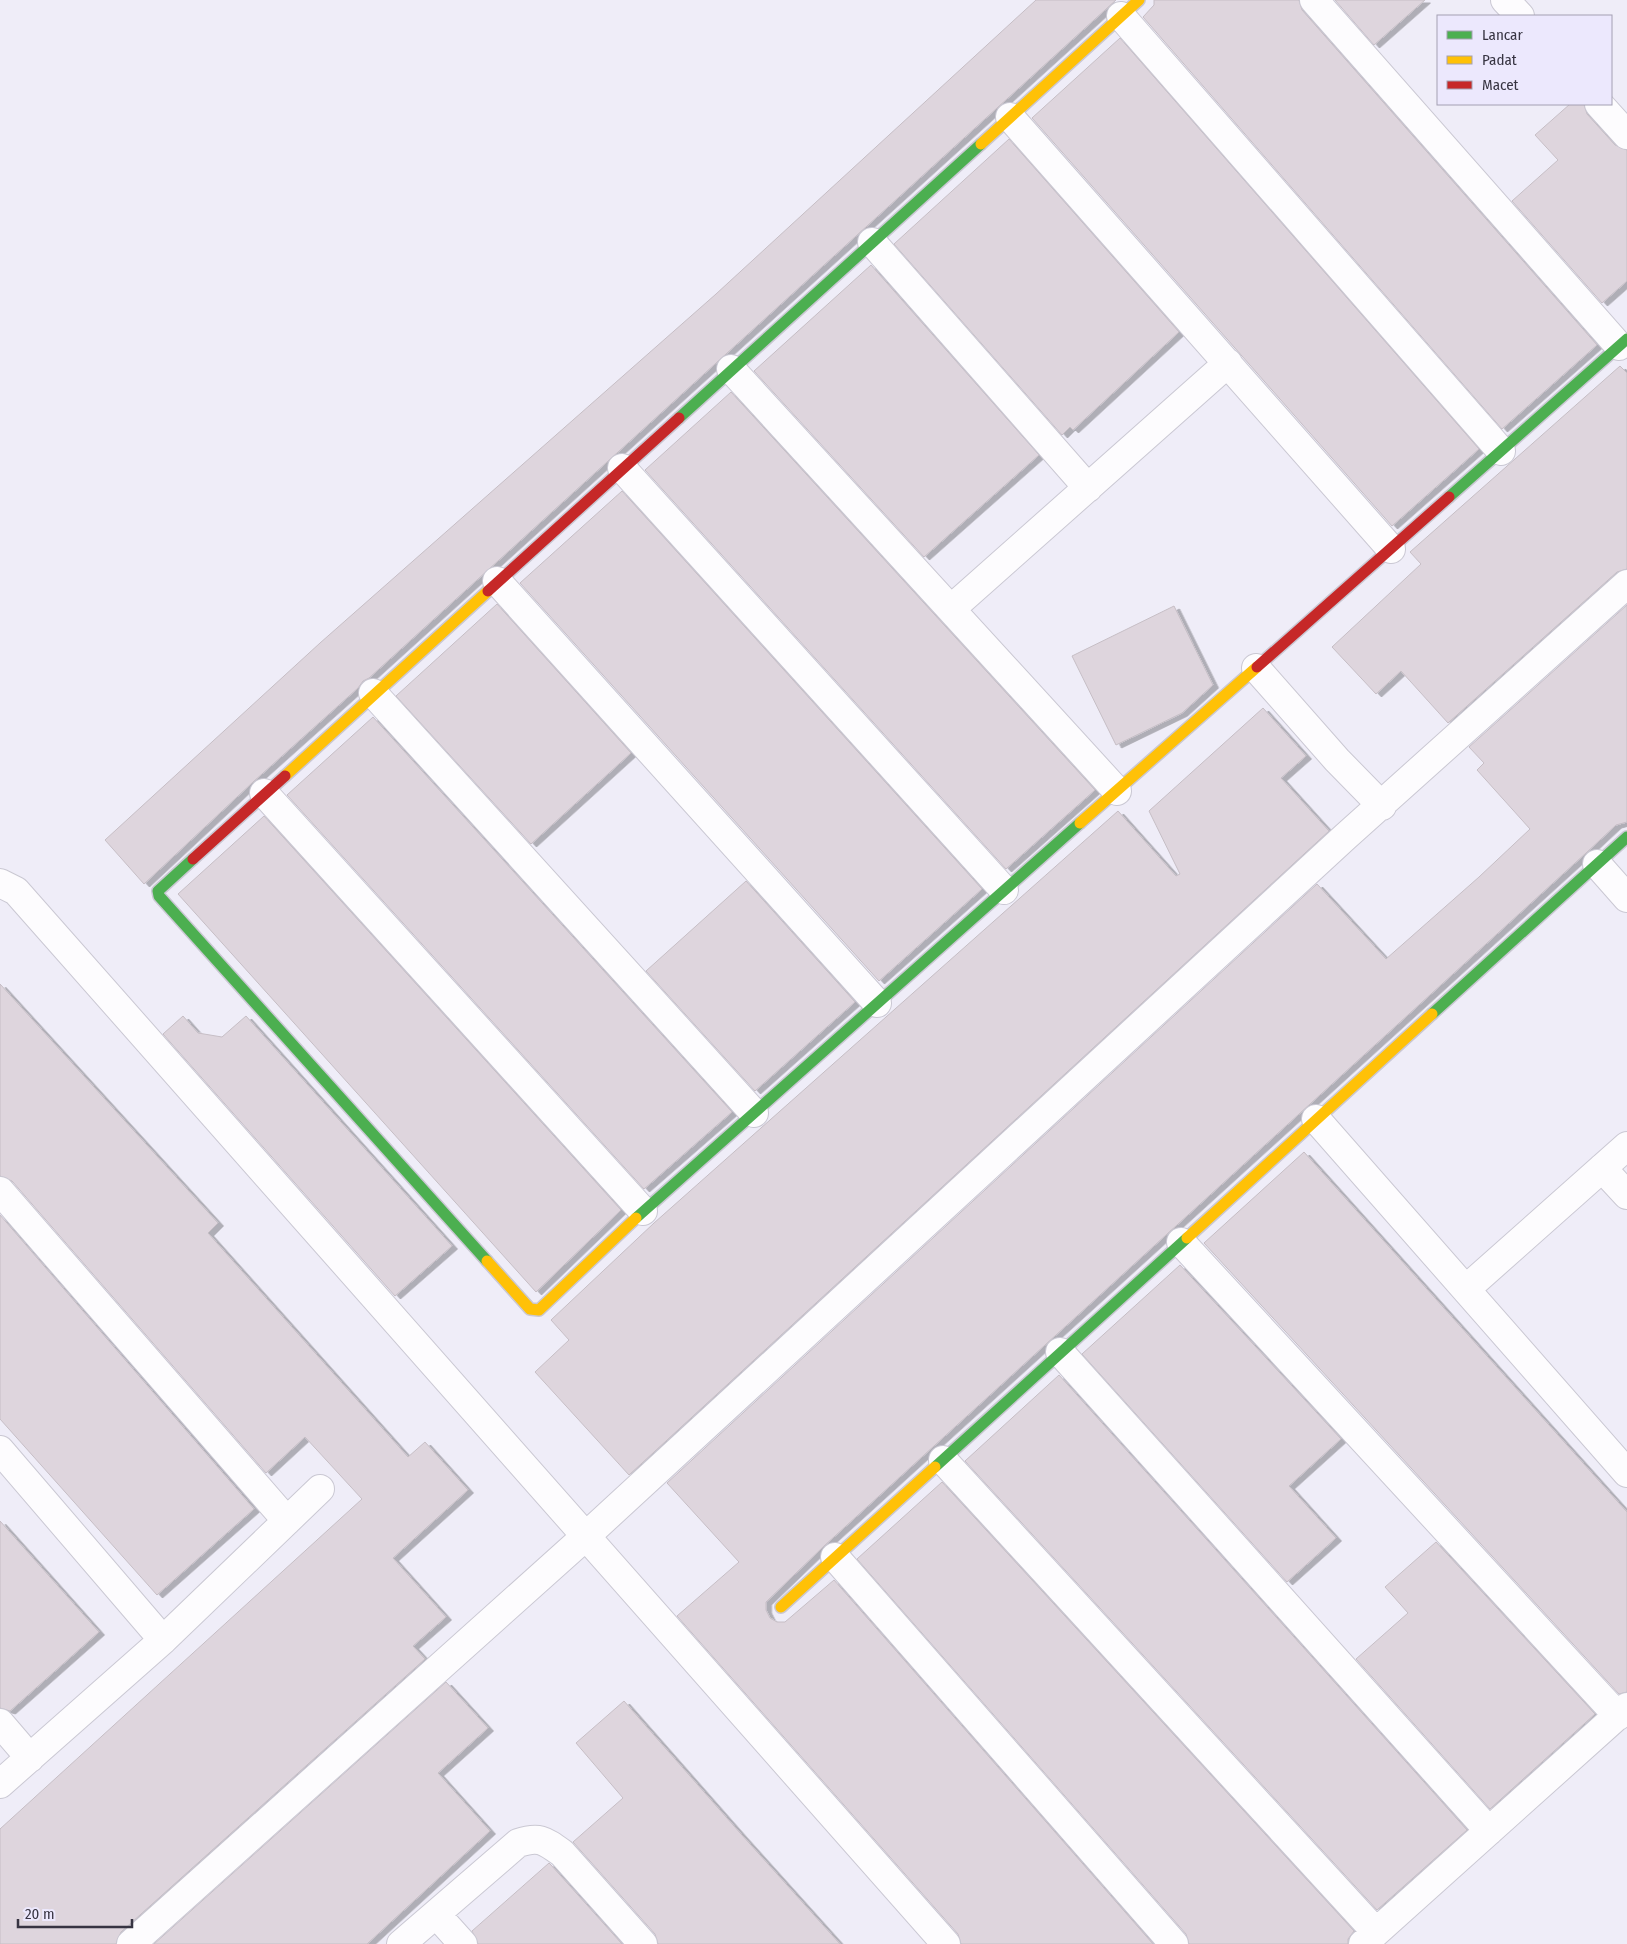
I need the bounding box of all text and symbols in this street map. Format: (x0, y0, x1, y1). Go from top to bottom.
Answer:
legend (1437, 15, 1612, 105)
text: Lancar (1482, 26, 1523, 44)
text: Padat (1482, 51, 1517, 69)
text: Macet (1482, 76, 1519, 94)
scale bar (18, 1896, 131, 1928)
text: 20 m (25, 1905, 55, 1923)

